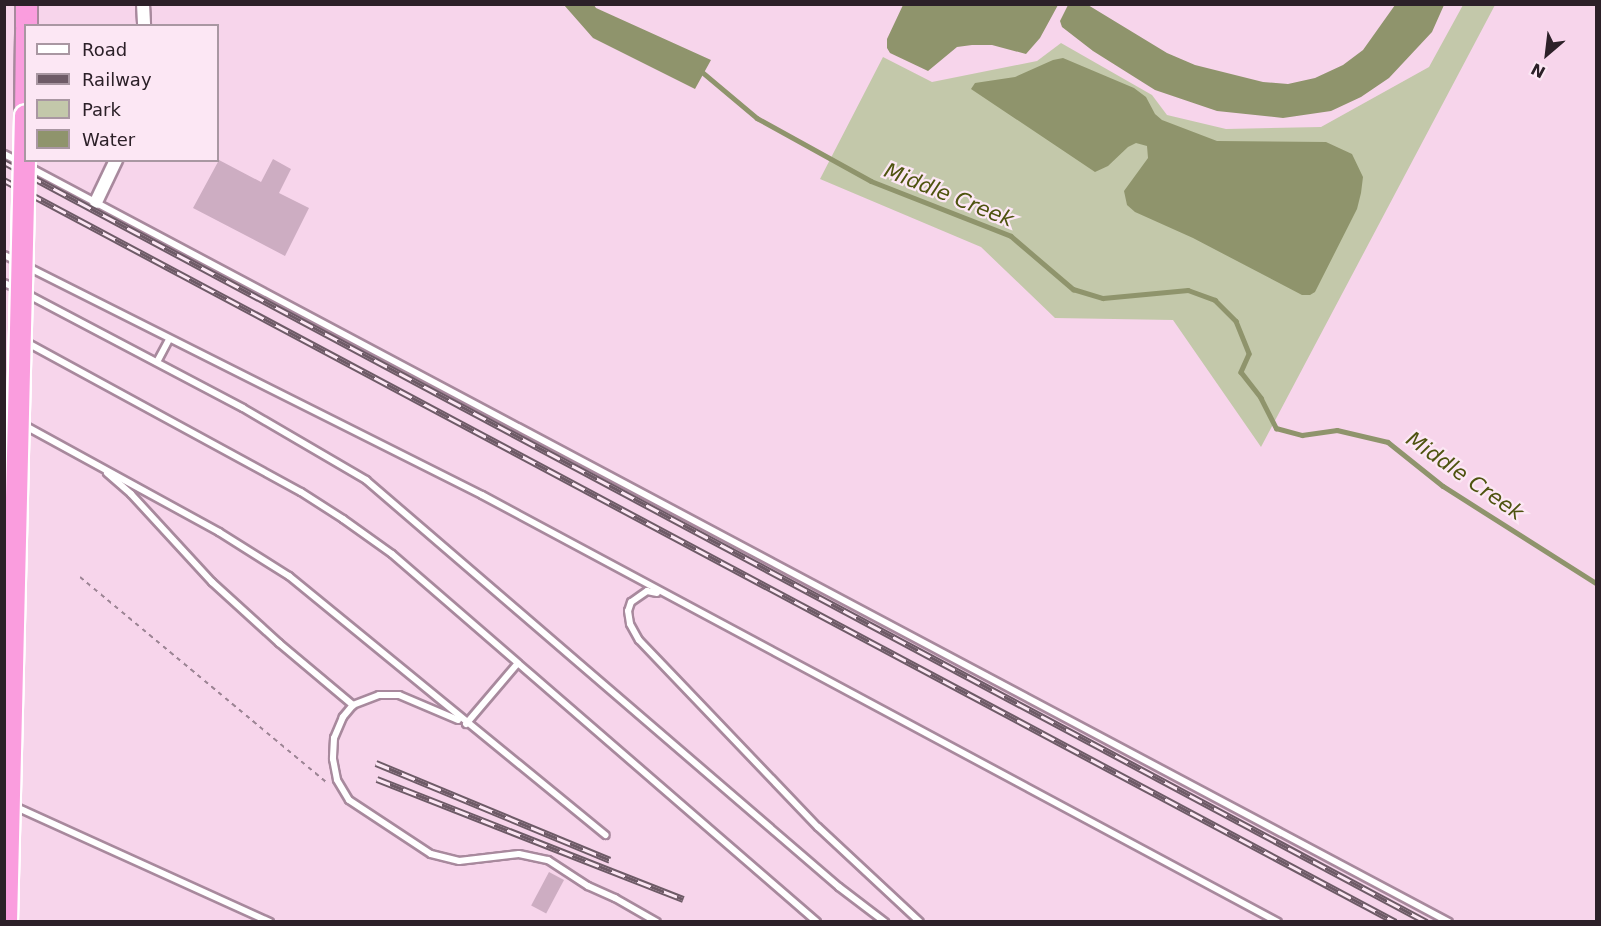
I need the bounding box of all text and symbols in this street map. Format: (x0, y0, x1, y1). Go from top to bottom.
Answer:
legend (24, 24, 219, 162)
north arrow (1517, 24, 1577, 84)
text: Road (82, 39, 127, 60)
text: N (1528, 59, 1549, 82)
text: Railway (82, 69, 152, 90)
text: Park (82, 99, 121, 120)
text: Water (82, 129, 135, 150)
water label: Middle Creek (881, 158, 1017, 232)
water label: Middle Creek (1402, 426, 1528, 526)

